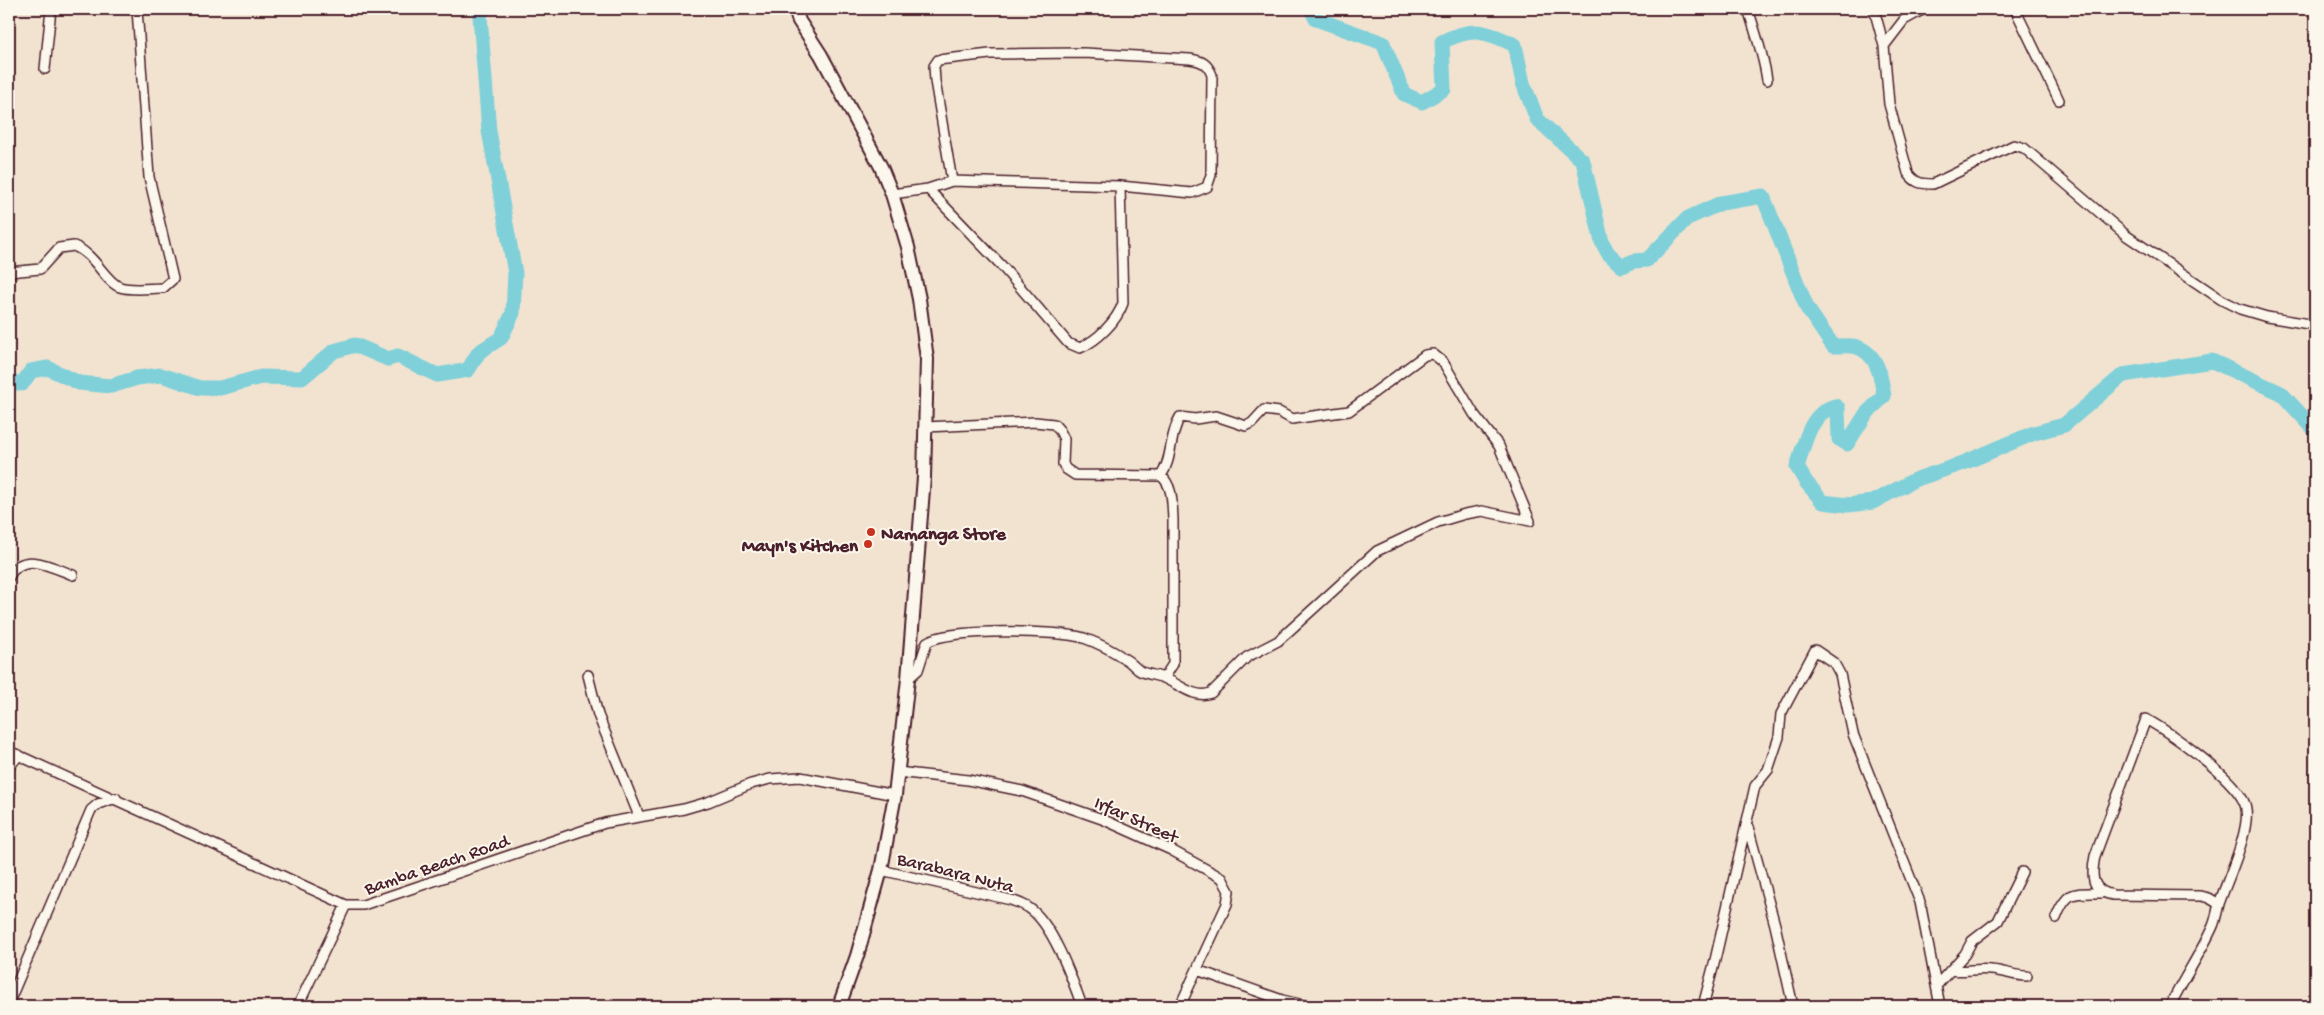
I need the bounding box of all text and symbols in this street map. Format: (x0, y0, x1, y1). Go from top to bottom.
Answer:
place label: Namanga Store (881, 524, 1007, 547)
marker: Namanga Store (865, 526, 877, 538)
place label: Mayn's Kitchen (742, 536, 859, 559)
marker: Mayn's Kitchen (862, 538, 874, 550)
street label: Irfar Street (1090, 792, 1183, 851)
street label: Bamba Beach Road (361, 830, 514, 902)
street label: Barabara Nuta (893, 849, 1017, 900)

